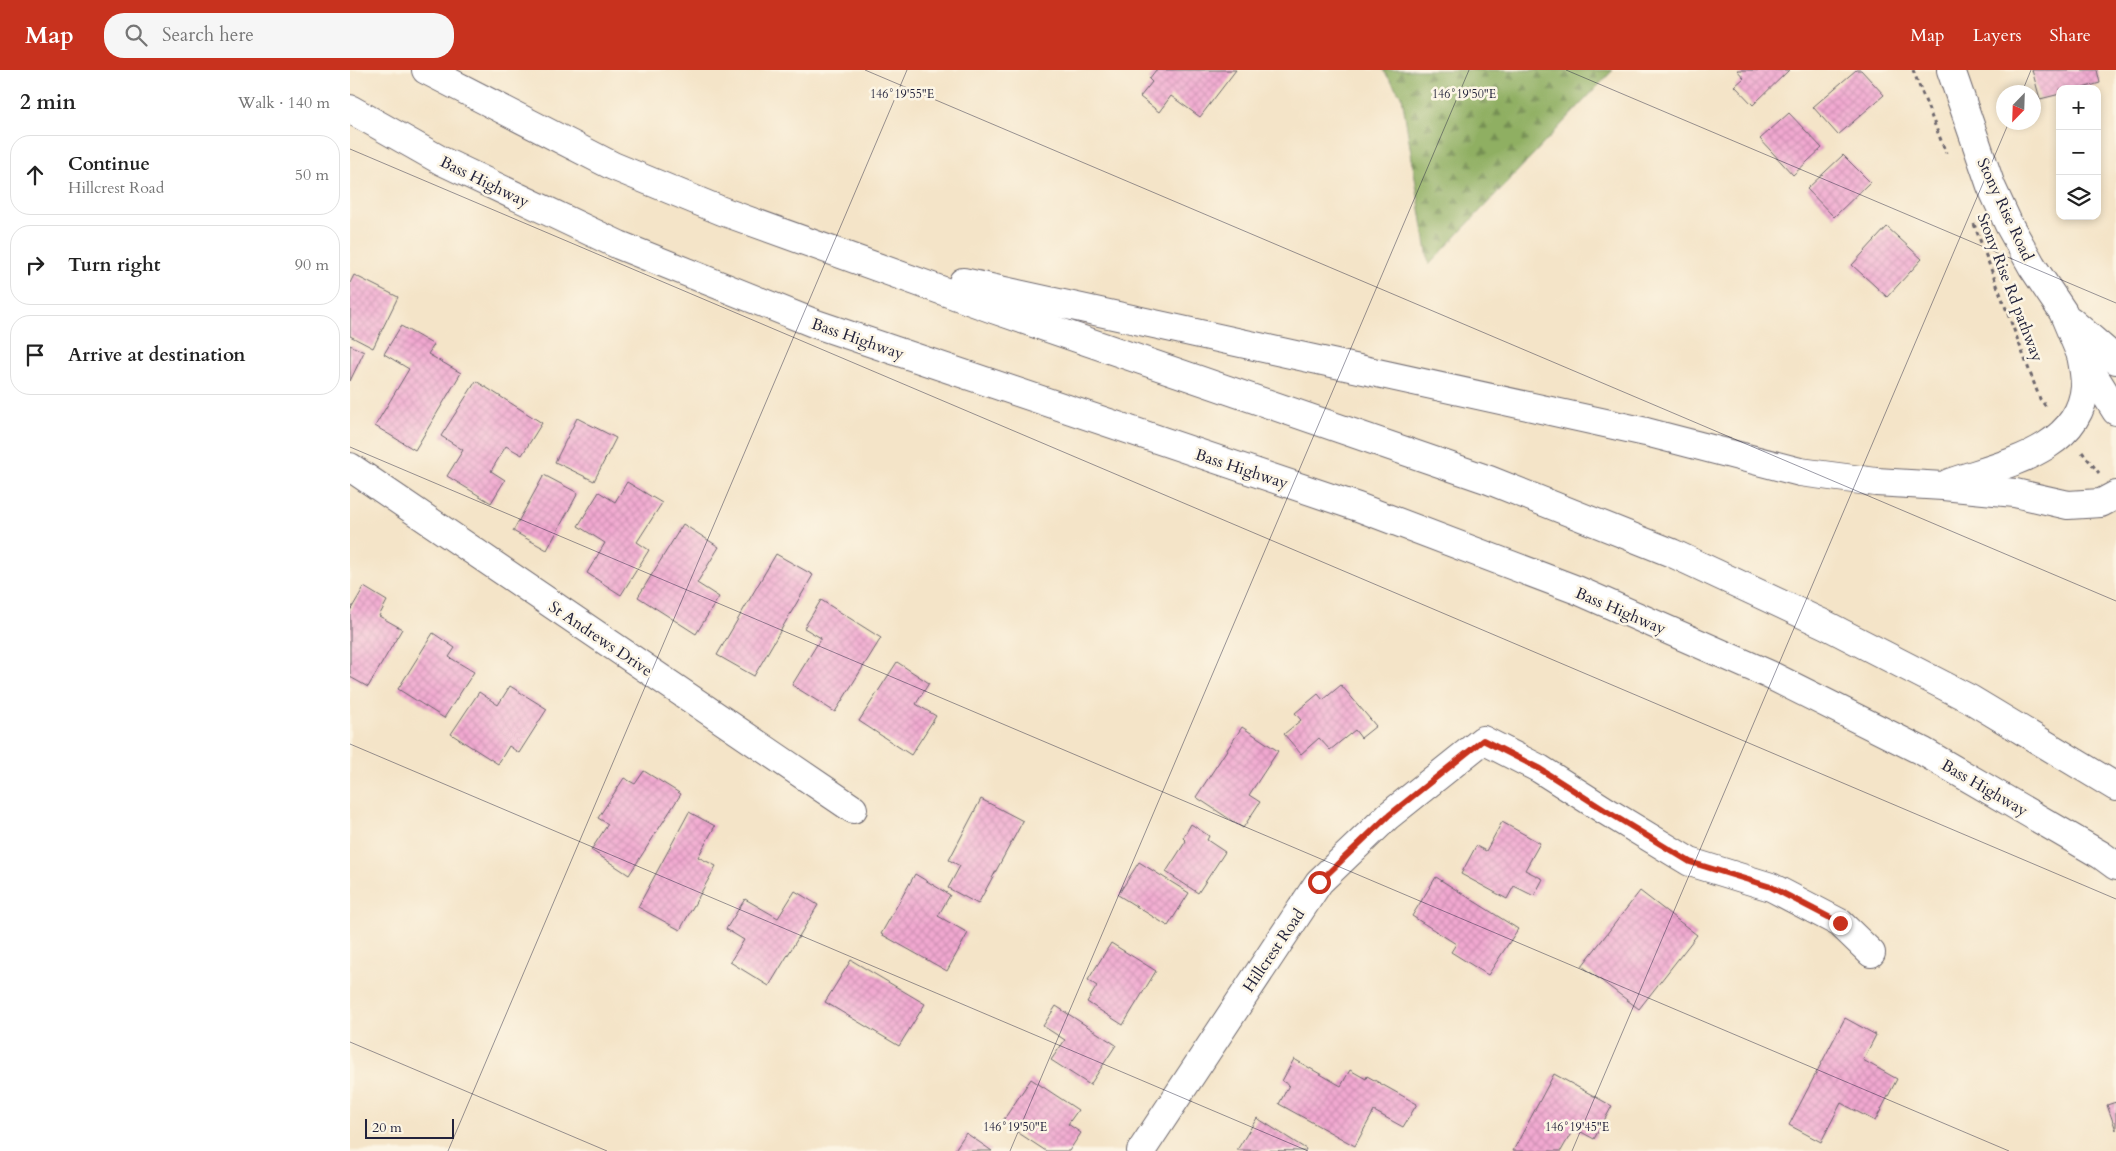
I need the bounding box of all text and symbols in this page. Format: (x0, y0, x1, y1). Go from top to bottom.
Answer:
search box (104, 13, 454, 58)
text: Map (25, 19, 74, 52)
icon: search (122, 21, 150, 49)
text: Search here (162, 22, 254, 48)
text: Map (1910, 23, 1945, 48)
text: Layers (1973, 23, 2022, 48)
text: Share (2050, 23, 2091, 48)
north arrow (1996, 85, 2041, 130)
map controls (2056, 85, 2101, 220)
button: + (2056, 85, 2101, 130)
text: 146°19'55"E (870, 86, 934, 102)
text: 146°19'50"E (1432, 86, 1496, 102)
text: 2 min (20, 88, 76, 117)
text: Walk · 140 m (238, 92, 330, 114)
button: − (2056, 130, 2101, 175)
text: Continue (68, 151, 150, 177)
street label: Bass Highway (436, 151, 533, 213)
street label: Stony Rise Road (1972, 154, 2039, 265)
icon: ahead (21, 161, 49, 189)
text: 50 m (295, 164, 329, 186)
button: layers (2056, 175, 2101, 220)
text: Hillcrest Road (68, 177, 164, 199)
street label: Stony Rise Rd pathway (1972, 210, 2049, 365)
icon: right (21, 251, 49, 279)
text: Turn right (68, 252, 160, 278)
text: 90 m (295, 254, 329, 276)
street label: Bass Highway (808, 313, 907, 365)
icon: arrive (21, 341, 49, 369)
text: Arrive at destination (68, 342, 245, 368)
street label: Bass Highway (1192, 444, 1292, 495)
street label: Bass Highway (1572, 582, 1670, 640)
street label: St Andrews Drive (544, 596, 657, 682)
street label: Bass Highway (1937, 754, 2032, 822)
route start (1308, 871, 1331, 894)
street label: Hillcrest Road (1238, 904, 1310, 997)
route end (1829, 912, 1852, 935)
scale bar (365, 1116, 454, 1139)
text: 20 m (372, 1118, 402, 1137)
text: 146°19'50"E (983, 1119, 1047, 1135)
text: 146°19'45"E (1545, 1119, 1609, 1135)

